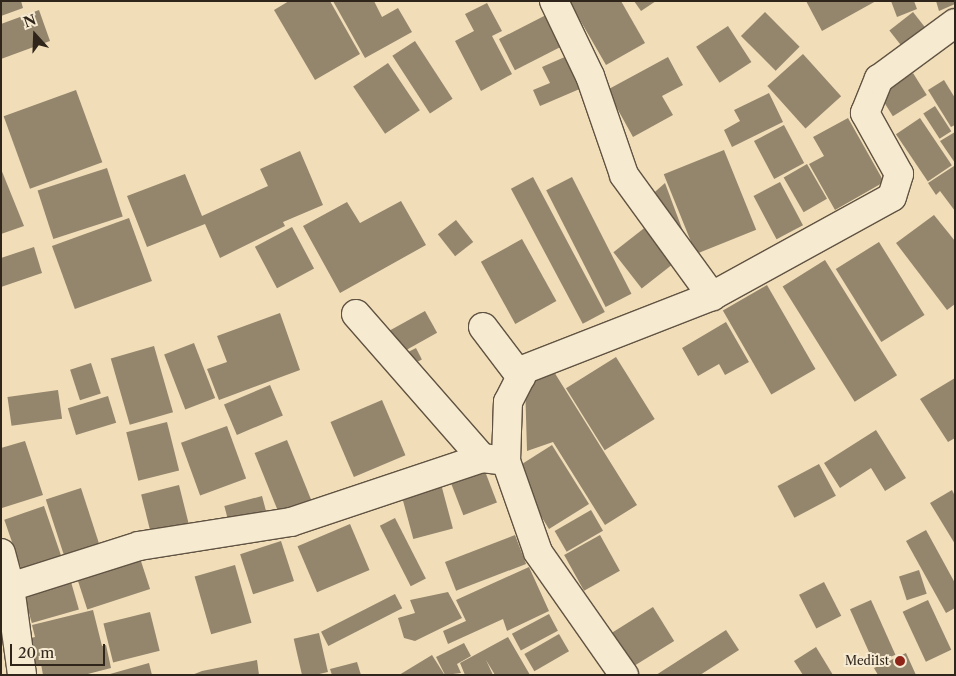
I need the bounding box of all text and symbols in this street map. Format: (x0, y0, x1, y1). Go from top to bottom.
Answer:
north arrow (10, 10, 60, 60)
text: N (21, 10, 39, 31)
scale bar (12, 634, 108, 666)
text: 20 m (18, 643, 54, 662)
place label: Medi1st (845, 654, 889, 668)
marker: Medi1st (893, 654, 907, 668)

